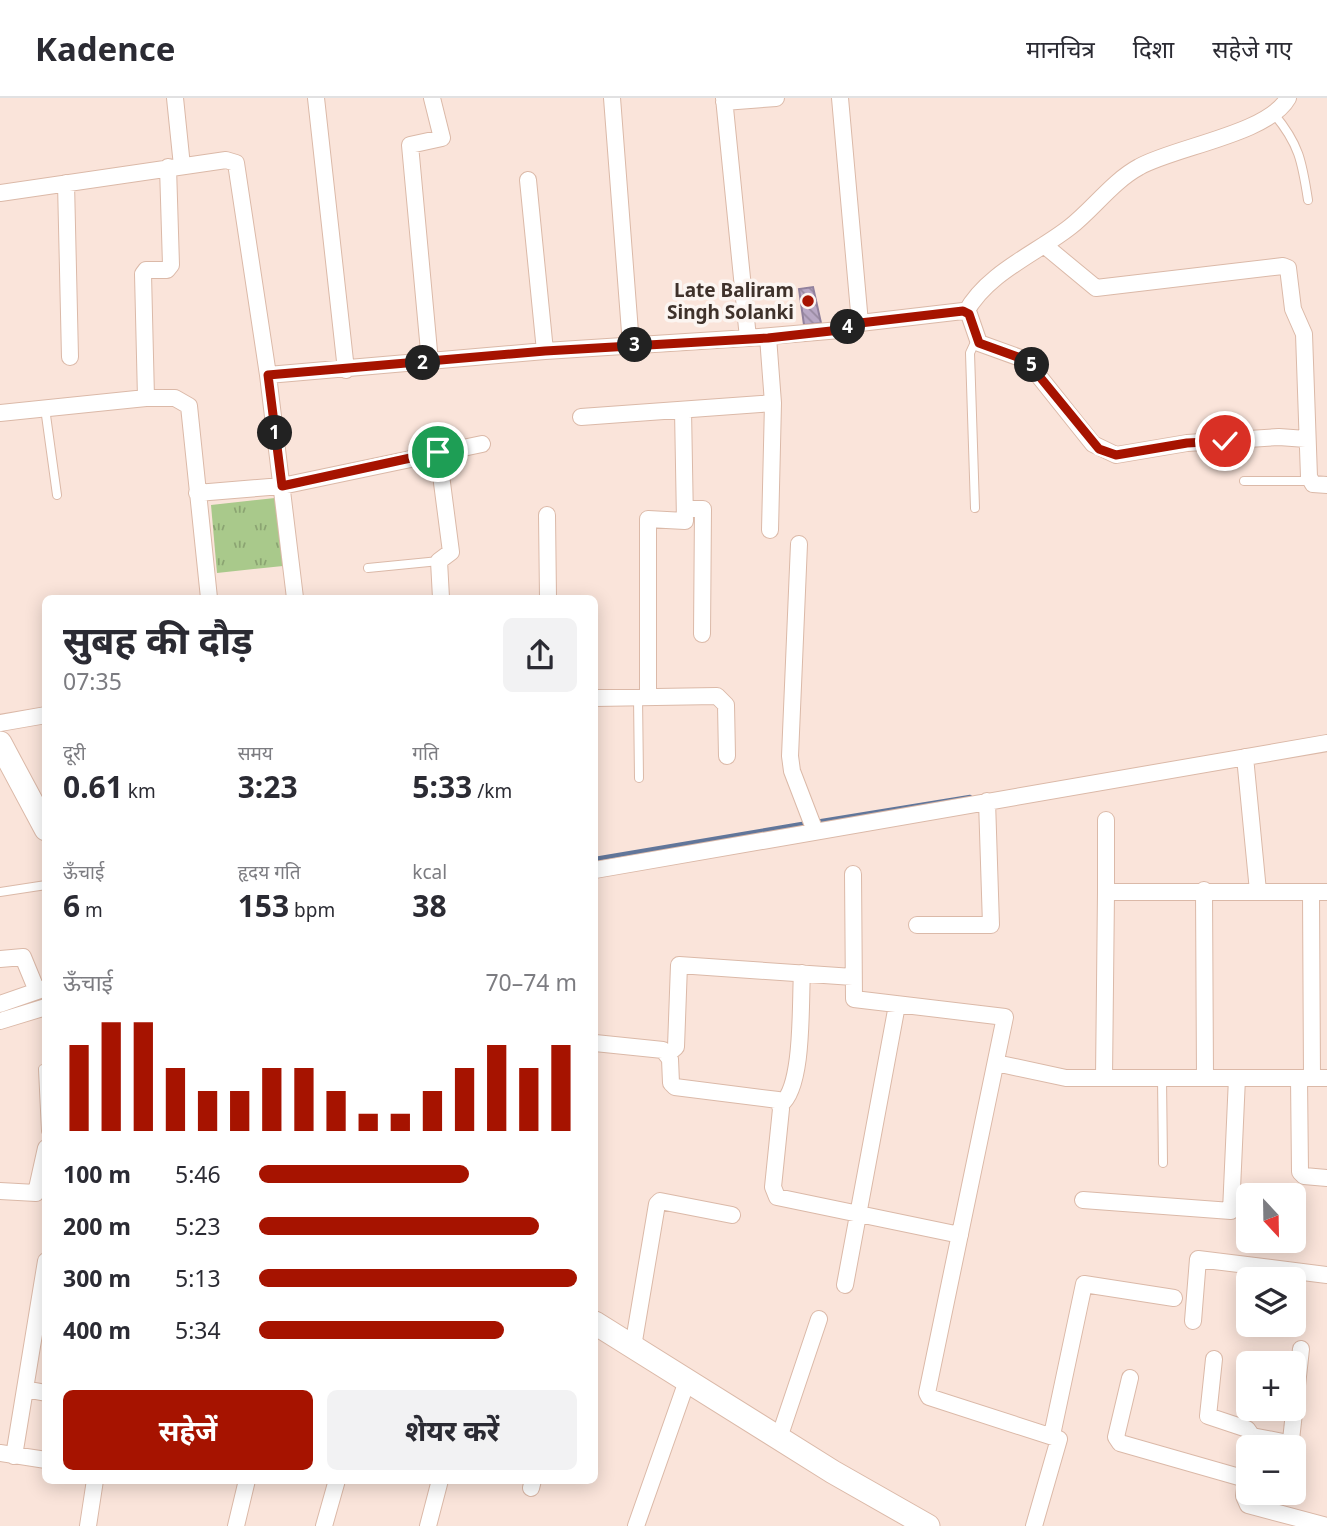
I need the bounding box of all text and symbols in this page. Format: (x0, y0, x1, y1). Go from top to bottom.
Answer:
text: Kadence (35, 26, 175, 71)
text: मानचित्र (1026, 32, 1095, 65)
text: दिशा (1133, 32, 1174, 65)
text: सहेजे गए (1212, 32, 1292, 65)
place label: Late Baliram Singh Solanki (667, 277, 794, 325)
marker: Late Baliram Singh Solanki (800, 293, 816, 309)
pin: 4 (830, 310, 866, 344)
text: 4 (842, 313, 853, 339)
pin: 3 (618, 328, 652, 362)
text: 3 (629, 331, 640, 357)
pin: 2 (406, 345, 440, 380)
pin: 5 (1014, 348, 1050, 382)
text: 2 (417, 349, 428, 375)
text: 5 (1026, 351, 1037, 377)
pin (1195, 411, 1255, 471)
pin: 1 (258, 416, 292, 450)
text: 1 (269, 419, 280, 445)
pin (408, 422, 468, 482)
icon: check (1206, 422, 1244, 460)
icon: arrive (419, 433, 457, 471)
text: सुबह की दौड़ (63, 613, 253, 665)
button: share (503, 618, 577, 692)
text: 07:35 (63, 665, 122, 697)
text: दूरी (63, 740, 86, 766)
text: समय (238, 740, 273, 766)
text: गति (412, 740, 439, 766)
text: 0.61 (63, 766, 123, 807)
text: 3:23 (238, 766, 298, 807)
text: 5:33 (412, 766, 472, 807)
text: km (123, 778, 156, 804)
text: /km (472, 778, 512, 804)
text: ऊँचाई (63, 859, 104, 885)
text: हृदय गति (238, 859, 301, 885)
text: kcal (412, 859, 447, 885)
text: 6 (63, 885, 80, 926)
text: 153 (238, 885, 289, 926)
text: 38 (412, 885, 447, 926)
text: m (80, 897, 103, 923)
text: bpm (289, 897, 335, 923)
text: ऊँचाई (63, 966, 113, 998)
text: 70–74 m (485, 966, 577, 998)
text: 100 m (63, 1158, 131, 1190)
text: 5:46 (175, 1158, 221, 1190)
north arrow (1236, 1183, 1306, 1253)
map controls (1236, 1183, 1306, 1505)
text: 200 m (63, 1210, 131, 1242)
text: 5:23 (175, 1210, 221, 1242)
text: 300 m (63, 1262, 131, 1294)
text: 5:13 (175, 1262, 221, 1294)
button: layers (1236, 1267, 1306, 1337)
text: 400 m (63, 1314, 131, 1346)
text: 5:34 (175, 1314, 221, 1346)
button: + (1236, 1351, 1306, 1421)
button: सहेजें (63, 1390, 313, 1470)
button: शेयर करें (327, 1390, 577, 1470)
button: − (1236, 1435, 1306, 1505)

